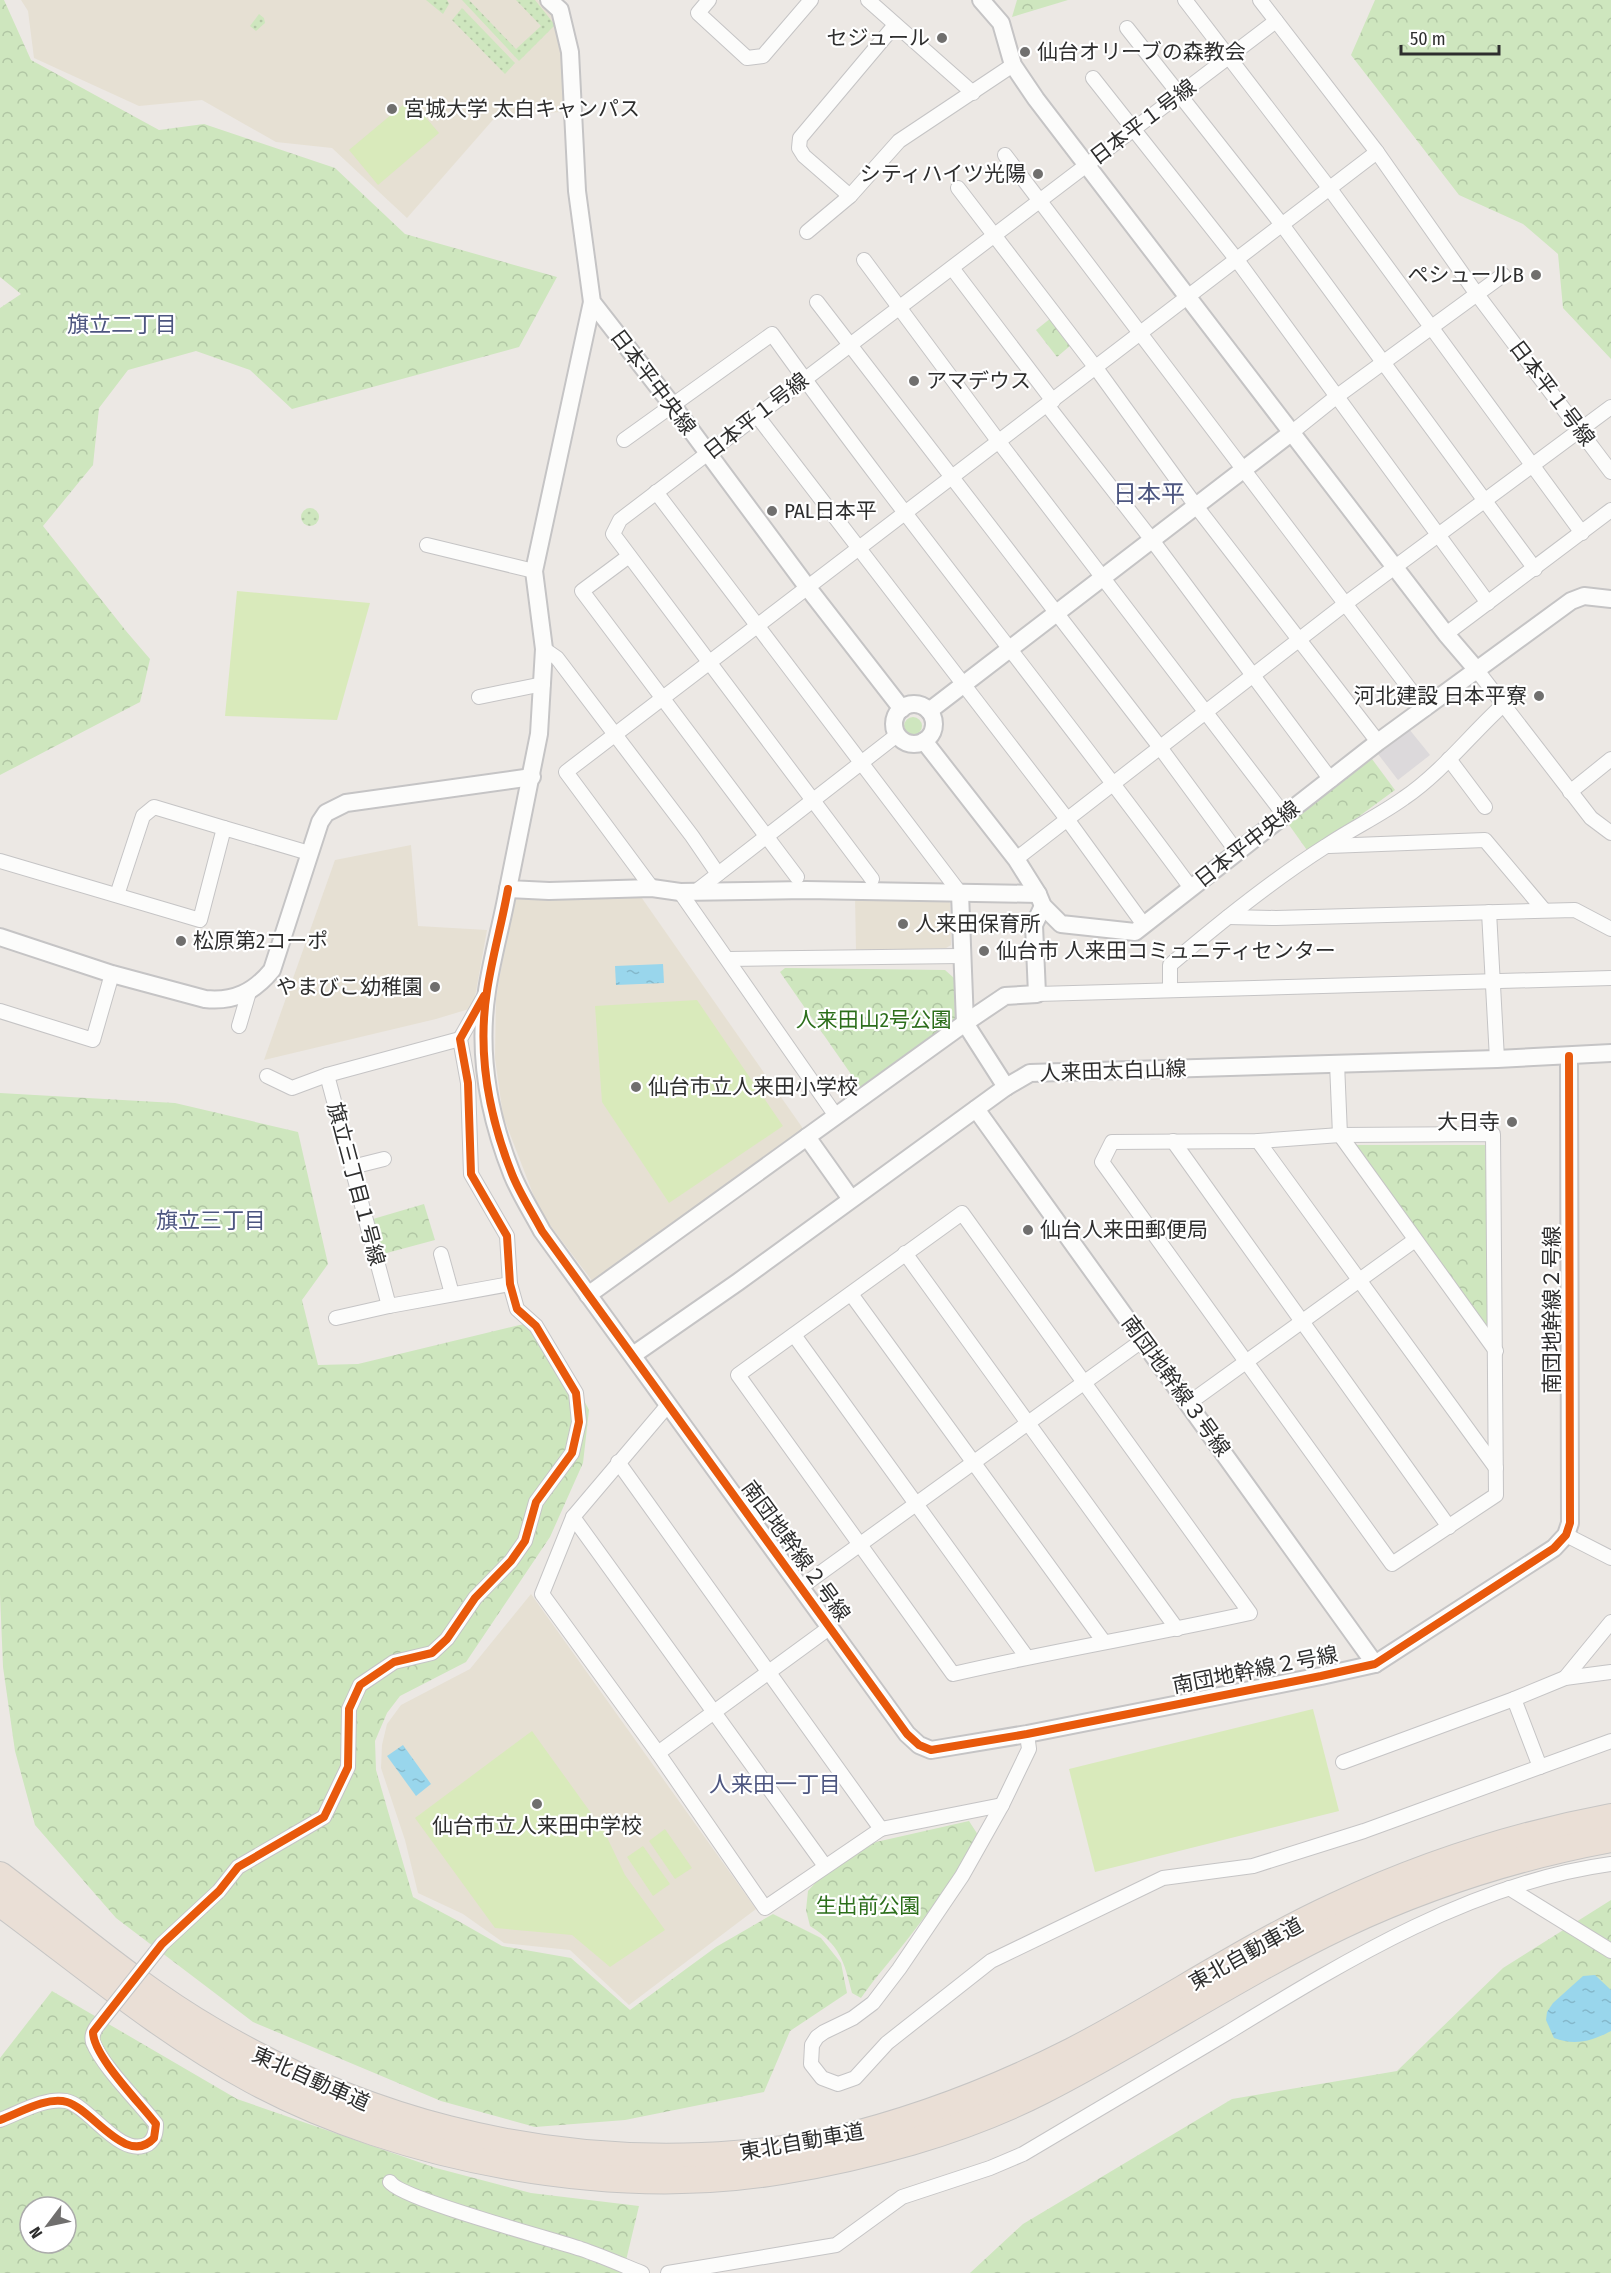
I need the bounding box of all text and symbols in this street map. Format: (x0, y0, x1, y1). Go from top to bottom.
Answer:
scale bar (1401, 18, 1498, 56)
place label: セジュール (826, 25, 930, 51)
text: 50 m (1410, 28, 1446, 50)
marker: セジュール (935, 31, 949, 45)
place label: 仙台オリーブの森教会 (1037, 39, 1246, 65)
marker: 仙台オリーブの森教会 (1018, 45, 1032, 59)
street label: 日本平１号線 (1085, 74, 1201, 170)
place label: 宮城大学 太白キャンパス (404, 96, 640, 122)
marker: 宮城大学 太白キャンパス (385, 102, 399, 116)
place label: シティハイツ光陽 (860, 161, 1026, 187)
marker: シティハイツ光陽 (1031, 167, 1045, 181)
place label: ぺシュールB (1408, 262, 1524, 288)
marker: ぺシュールB (1529, 268, 1543, 282)
district label: 旗立二丁目 (67, 311, 177, 338)
street label: 日本平中央線 (605, 324, 701, 440)
street label: 日本平１号線 (1504, 335, 1600, 451)
street label: 日本平１号線 (698, 367, 814, 465)
place label: アマデウス (926, 368, 1031, 394)
marker: アマデウス (907, 374, 921, 388)
district label: 日本平 (1113, 480, 1185, 508)
place label: PAL日本平 (784, 498, 877, 524)
marker: PAL日本平 (765, 504, 779, 518)
place label: 河北建設 日本平寮 (1354, 683, 1527, 709)
marker: 河北建設 日本平寮 (1532, 689, 1546, 703)
street label: 日本平中央線 (1189, 795, 1305, 893)
place label: 人来田保育所 (915, 911, 1041, 937)
marker: 人来田保育所 (896, 917, 910, 931)
place label: 松原第2コーポ (193, 928, 328, 954)
marker: 松原第2コーポ (174, 934, 188, 948)
place label: 仙台市 人来田コミュニティセンター (996, 938, 1336, 964)
marker: 仙台市 人来田コミュニティセンター (977, 944, 991, 958)
place label: やまびこ幼稚園 (276, 974, 423, 1000)
marker: やまびこ幼稚園 (428, 980, 442, 994)
park label: 人来田山2号公園 (796, 1007, 952, 1033)
street label: 人来田太白山線 (1039, 1055, 1187, 1087)
place label: 仙台市立人来田小学校 (648, 1074, 858, 1100)
marker: 仙台市立人来田小学校 (629, 1080, 643, 1094)
street label: 旗立三丁目１号線 (322, 1099, 390, 1269)
place label: 大日寺 (1437, 1109, 1500, 1135)
marker: 大日寺 (1505, 1115, 1519, 1129)
district label: 旗立三丁目 (156, 1207, 266, 1234)
place label: 仙台人来田郵便局 (1040, 1217, 1208, 1243)
marker: 仙台人来田郵便局 (1021, 1223, 1035, 1237)
street label: 南団地幹線２号線 (1539, 1226, 1565, 1394)
street label: 南団地幹線３号線 (1116, 1310, 1236, 1462)
street label: 南団地幹線２号線 (736, 1475, 856, 1627)
street label: 南団地幹線２号線 (1170, 1641, 1340, 1699)
district label: 人来田一丁目 (709, 1771, 841, 1798)
marker: 仙台市立人来田中学校 (530, 1797, 544, 1811)
place label: 仙台市立人来田中学校 (432, 1813, 642, 1839)
park label: 生出前公園 (816, 1893, 921, 1919)
street label: 東北自動車道 (1185, 1912, 1307, 1996)
street label: 東北自動車道 (248, 2041, 374, 2117)
street label: 東北自動車道 (738, 2118, 866, 2166)
north arrow (18, 2195, 78, 2255)
text: N (25, 2224, 46, 2242)

